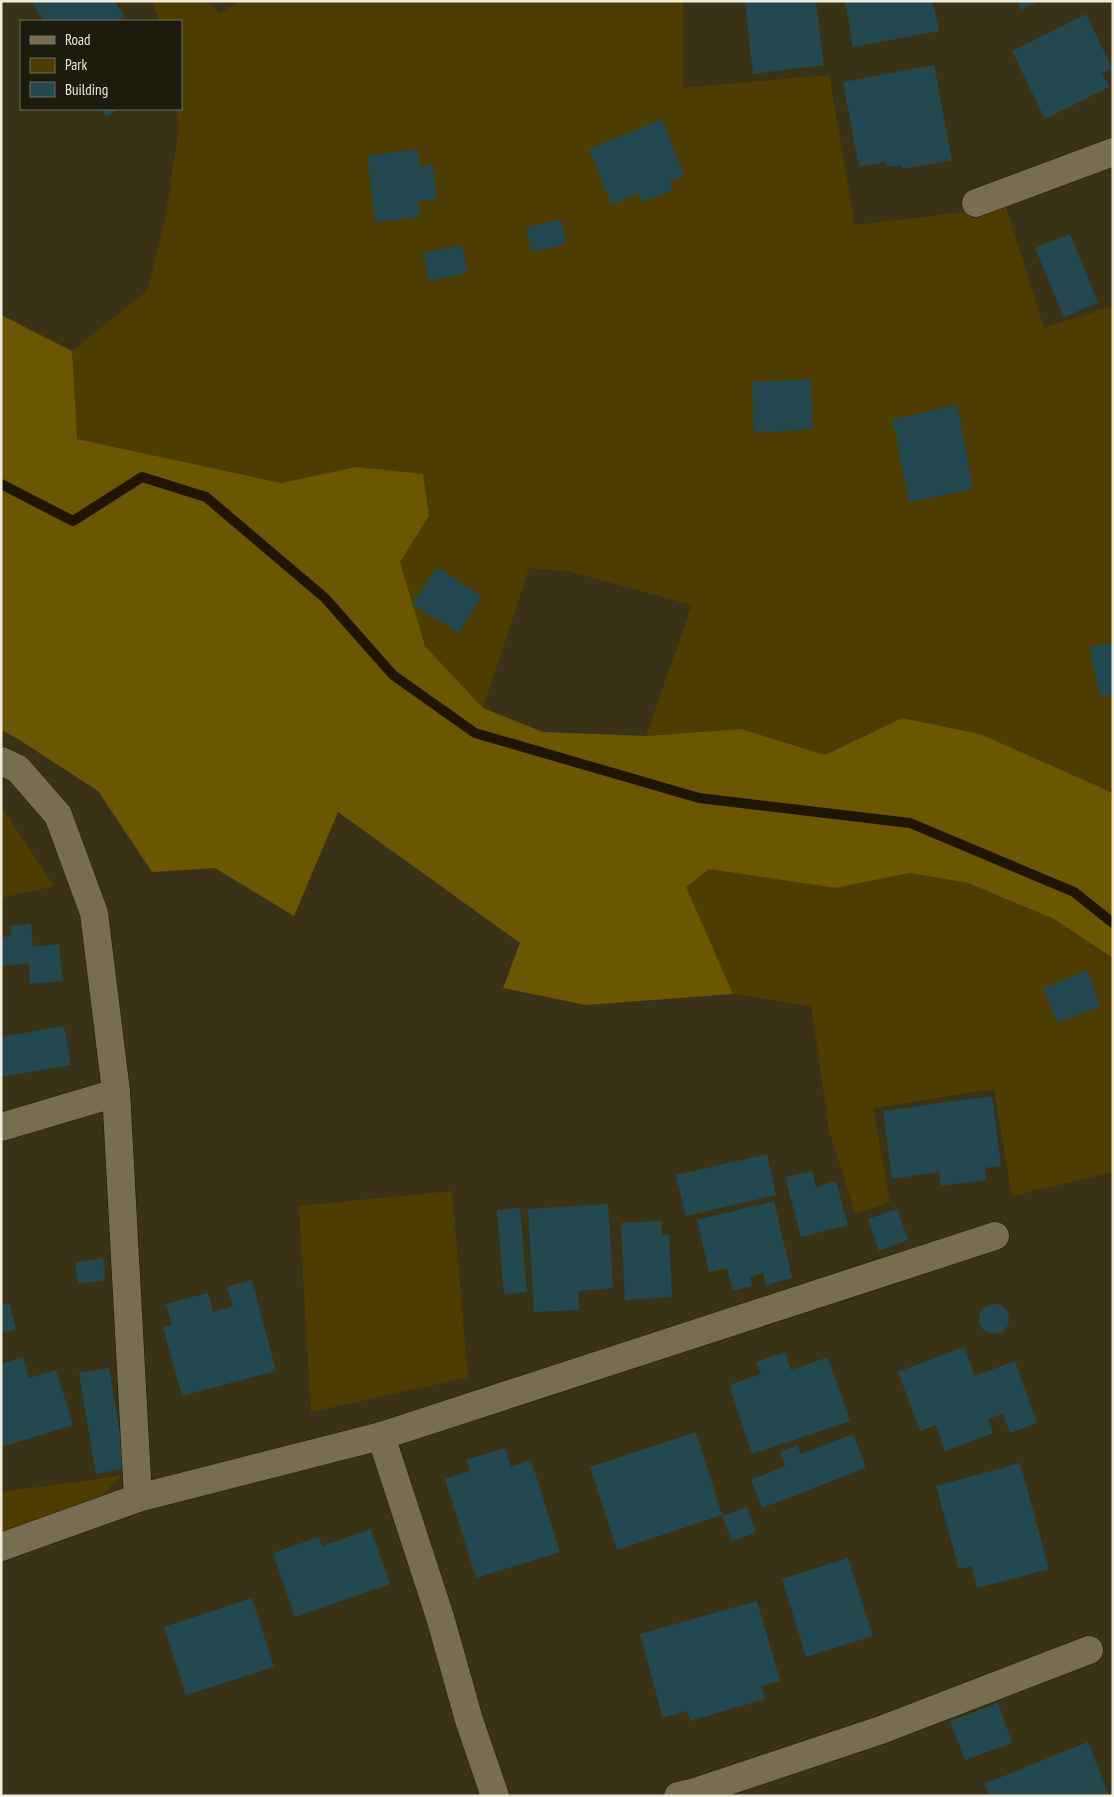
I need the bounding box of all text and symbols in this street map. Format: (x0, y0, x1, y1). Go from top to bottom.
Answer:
legend (20, 20, 182, 110)
text: Road (65, 30, 91, 49)
text: Park (65, 55, 87, 74)
text: Building (65, 80, 108, 99)

